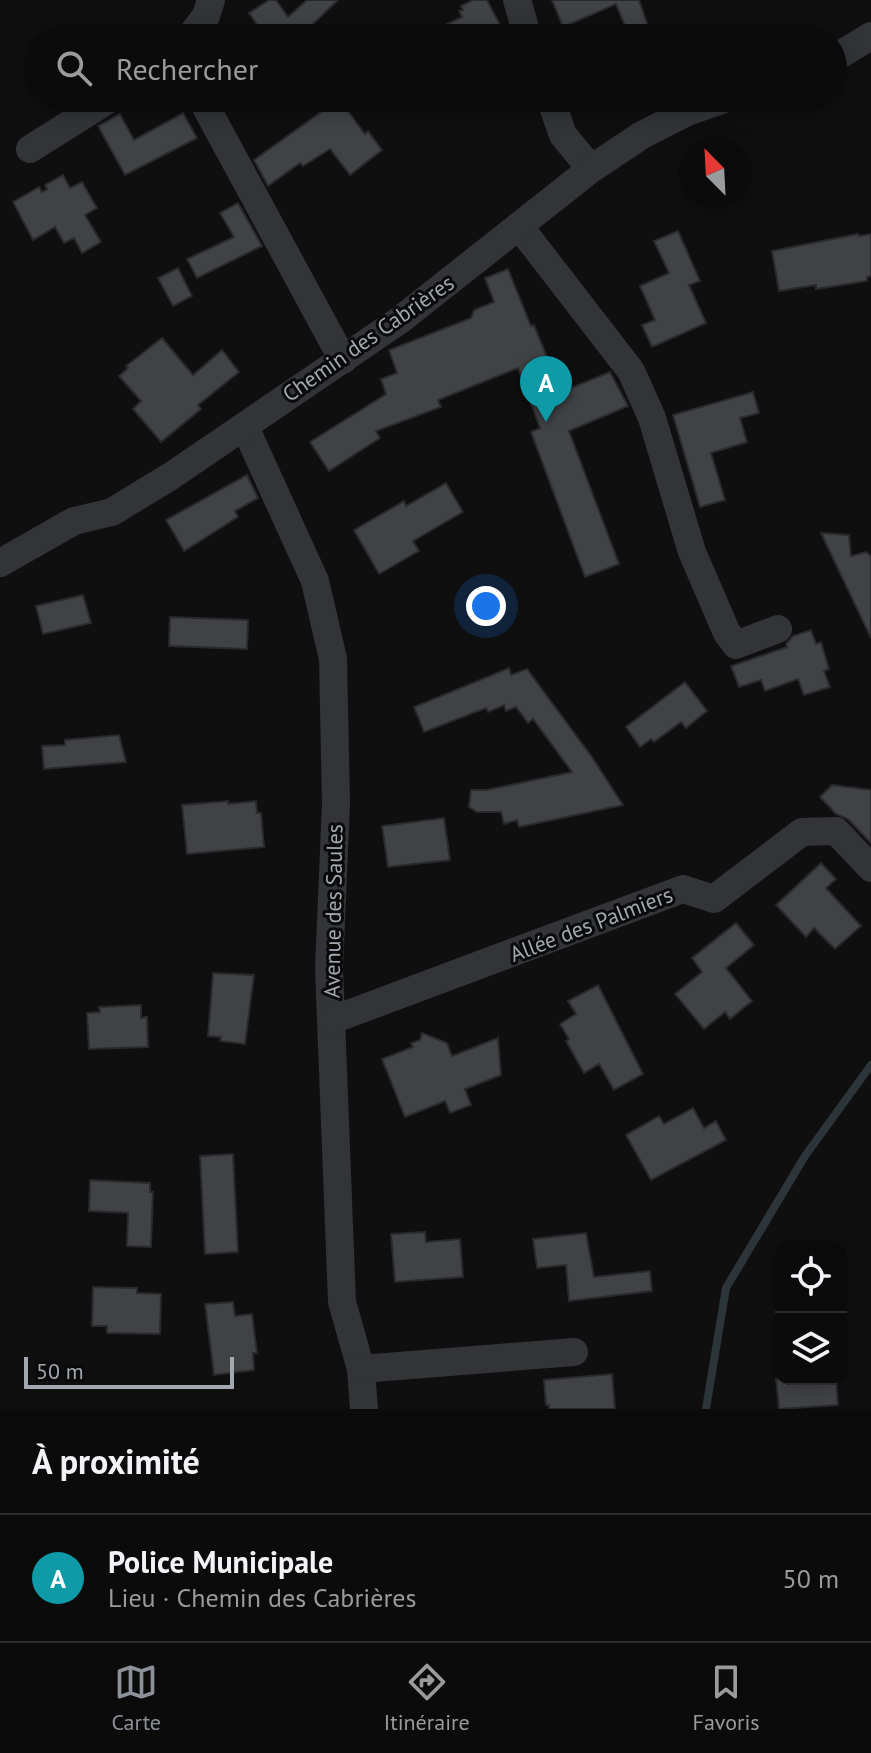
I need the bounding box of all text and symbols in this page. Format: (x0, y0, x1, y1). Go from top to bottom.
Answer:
search box (24, 24, 847, 112)
icon: search (52, 46, 96, 90)
text: Rechercher (116, 49, 258, 88)
north arrow (679, 136, 751, 208)
street label: Chemin des Cabrières (277, 268, 459, 408)
pin: A (520, 356, 572, 422)
your location (466, 586, 506, 626)
street label: Avenue des Saules (317, 824, 349, 998)
street label: Allée des Palmiers (506, 880, 676, 968)
map controls (775, 1241, 847, 1385)
button: locate (775, 1241, 847, 1313)
button: layers (775, 1313, 847, 1385)
scale bar (24, 1353, 234, 1389)
text: 50 m (36, 1357, 84, 1385)
text: À proximité (32, 1439, 200, 1483)
text: Police Municipale (108, 1542, 333, 1581)
text: A (50, 1562, 66, 1595)
text: 50 m (783, 1562, 839, 1595)
text: Lieu · Chemin des Cabrières (108, 1581, 416, 1614)
tab: Carte (111, 1660, 161, 1736)
tab: Itinéraire (384, 1660, 470, 1736)
tab: Favoris (693, 1660, 760, 1736)

